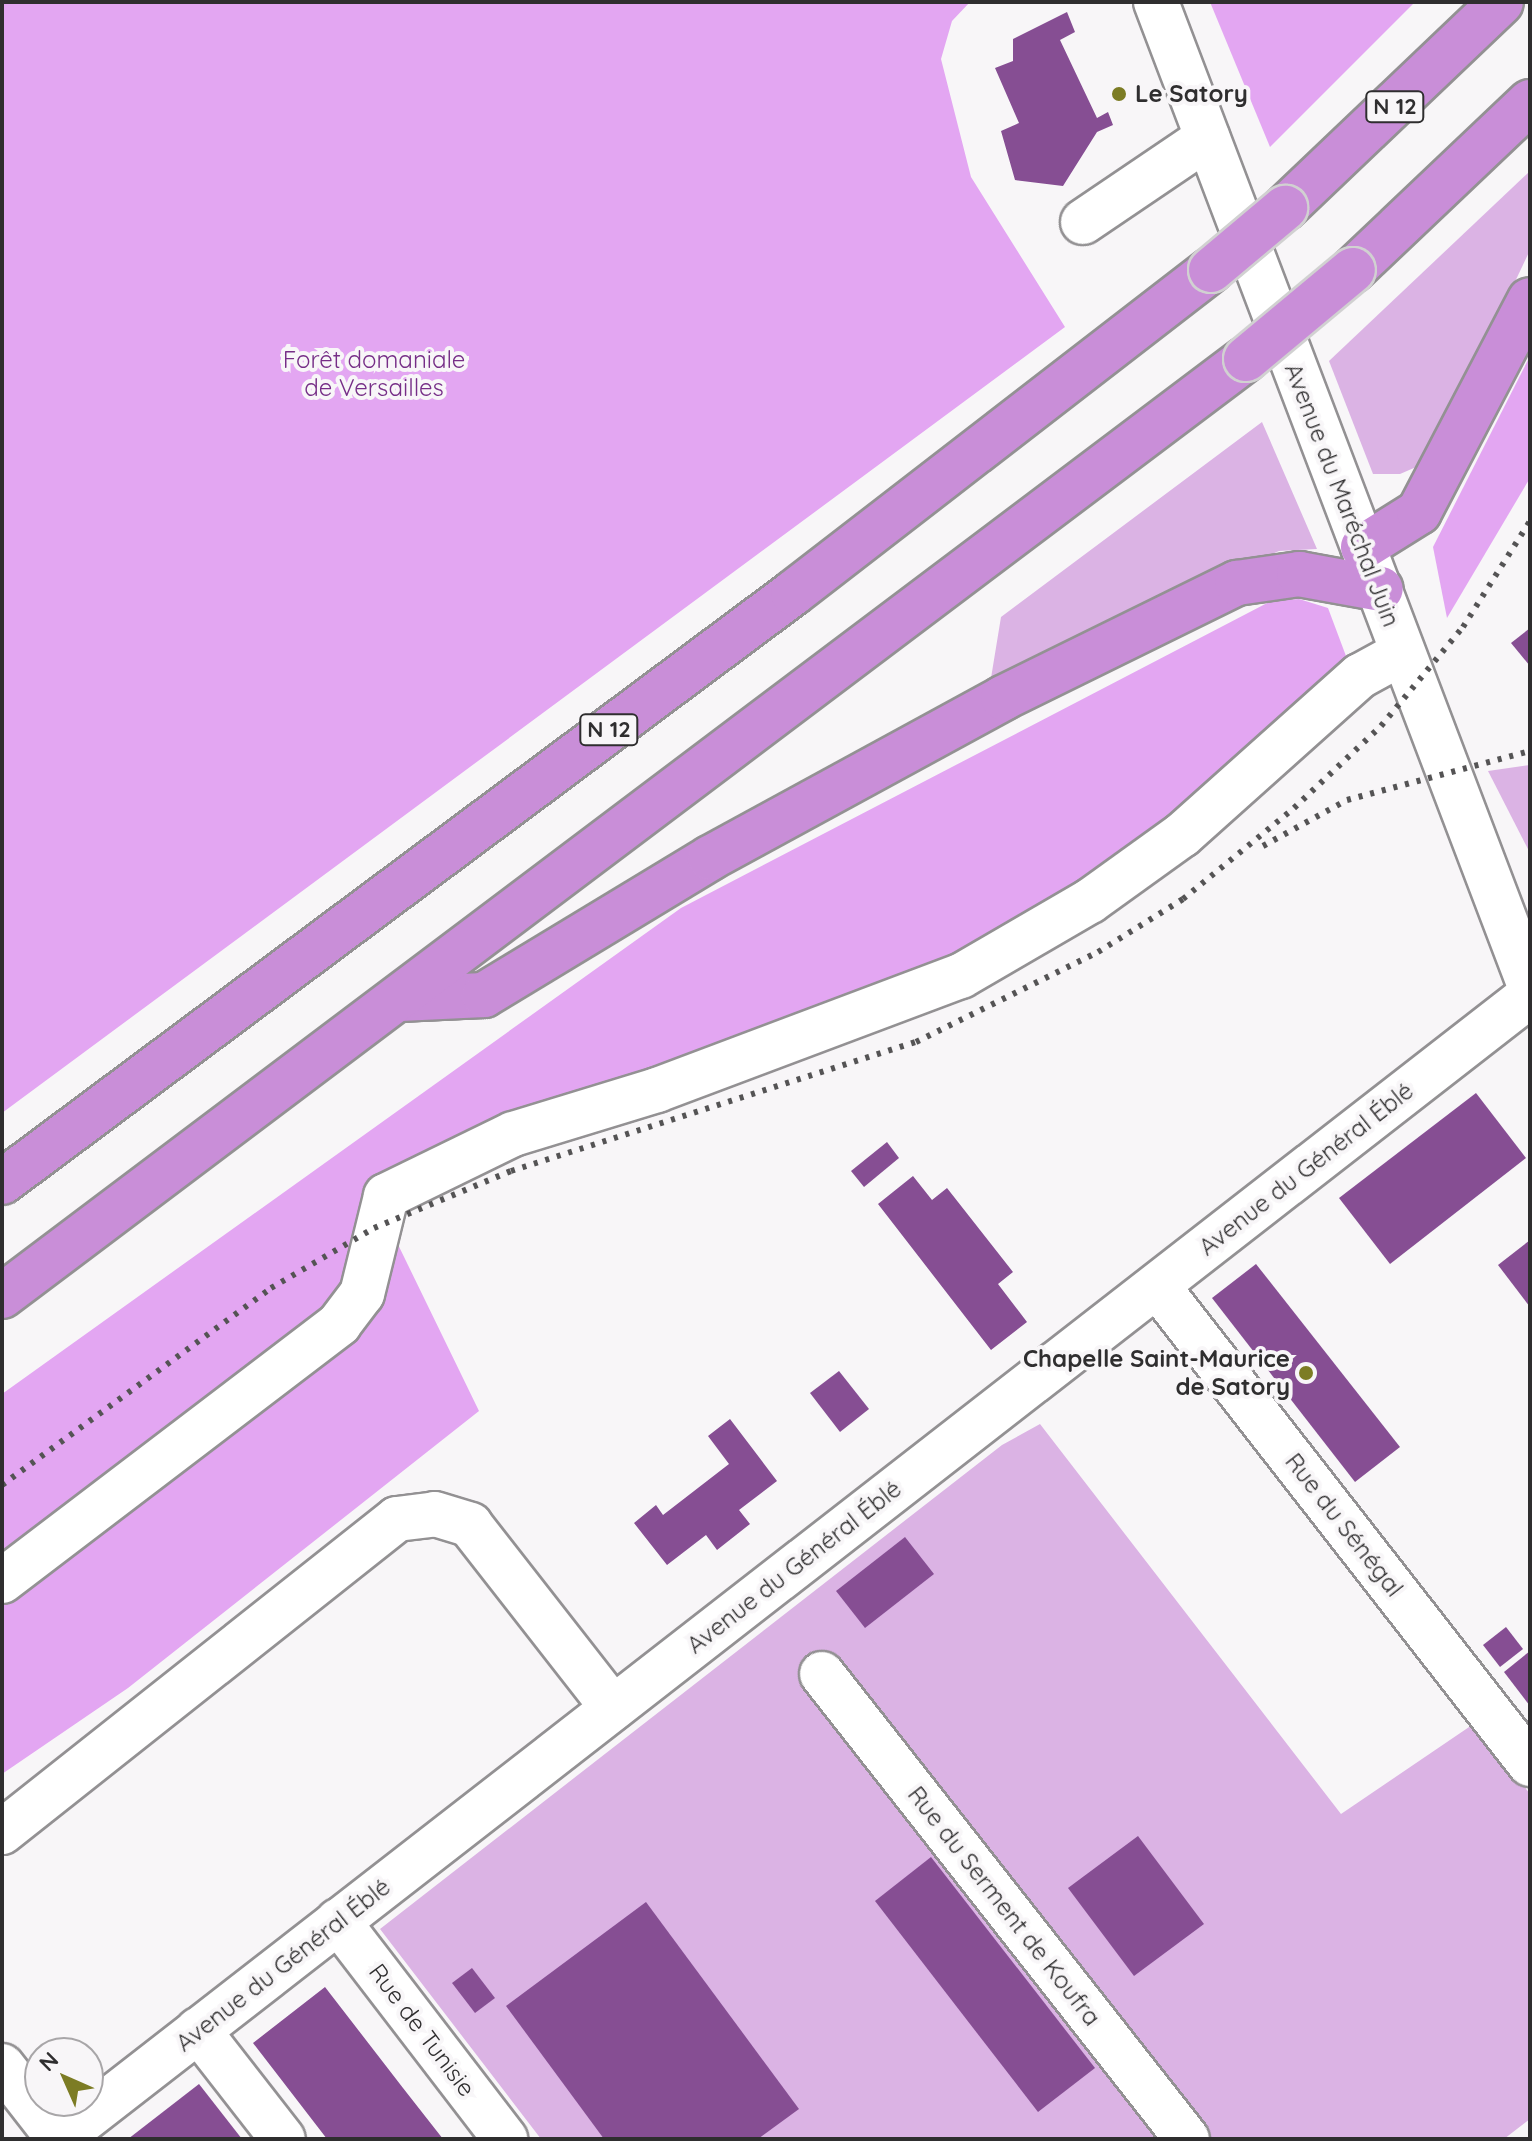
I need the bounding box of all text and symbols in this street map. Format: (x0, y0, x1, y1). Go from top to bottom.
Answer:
place label: Le Satory (1135, 80, 1248, 108)
marker: Le Satory (1110, 85, 1128, 103)
road number: N 12 (1365, 89, 1425, 125)
park label: Forêt domaniale de Versailles (283, 346, 465, 402)
street label: Avenue du Maréchal Juin (1278, 359, 1406, 631)
road number: N 12 (579, 712, 639, 748)
street label: Avenue du Général Éblé (1193, 1076, 1419, 1262)
place label: Chapelle Saint-Maurice de Satory (1023, 1345, 1290, 1401)
marker: Chapelle Saint-Maurice de Satory (1297, 1364, 1315, 1382)
street label: Rue du Sénégal (1279, 1448, 1409, 1602)
street label: Avenue du Général Éblé (681, 1474, 907, 1660)
street label: Rue du Serment de Koufra (902, 1781, 1106, 2031)
street label: Avenue du Général Éblé (170, 1872, 396, 2058)
street label: Rue de Tunisie (363, 1958, 481, 2102)
north arrow (24, 2037, 104, 2117)
text: N (33, 2046, 64, 2077)

